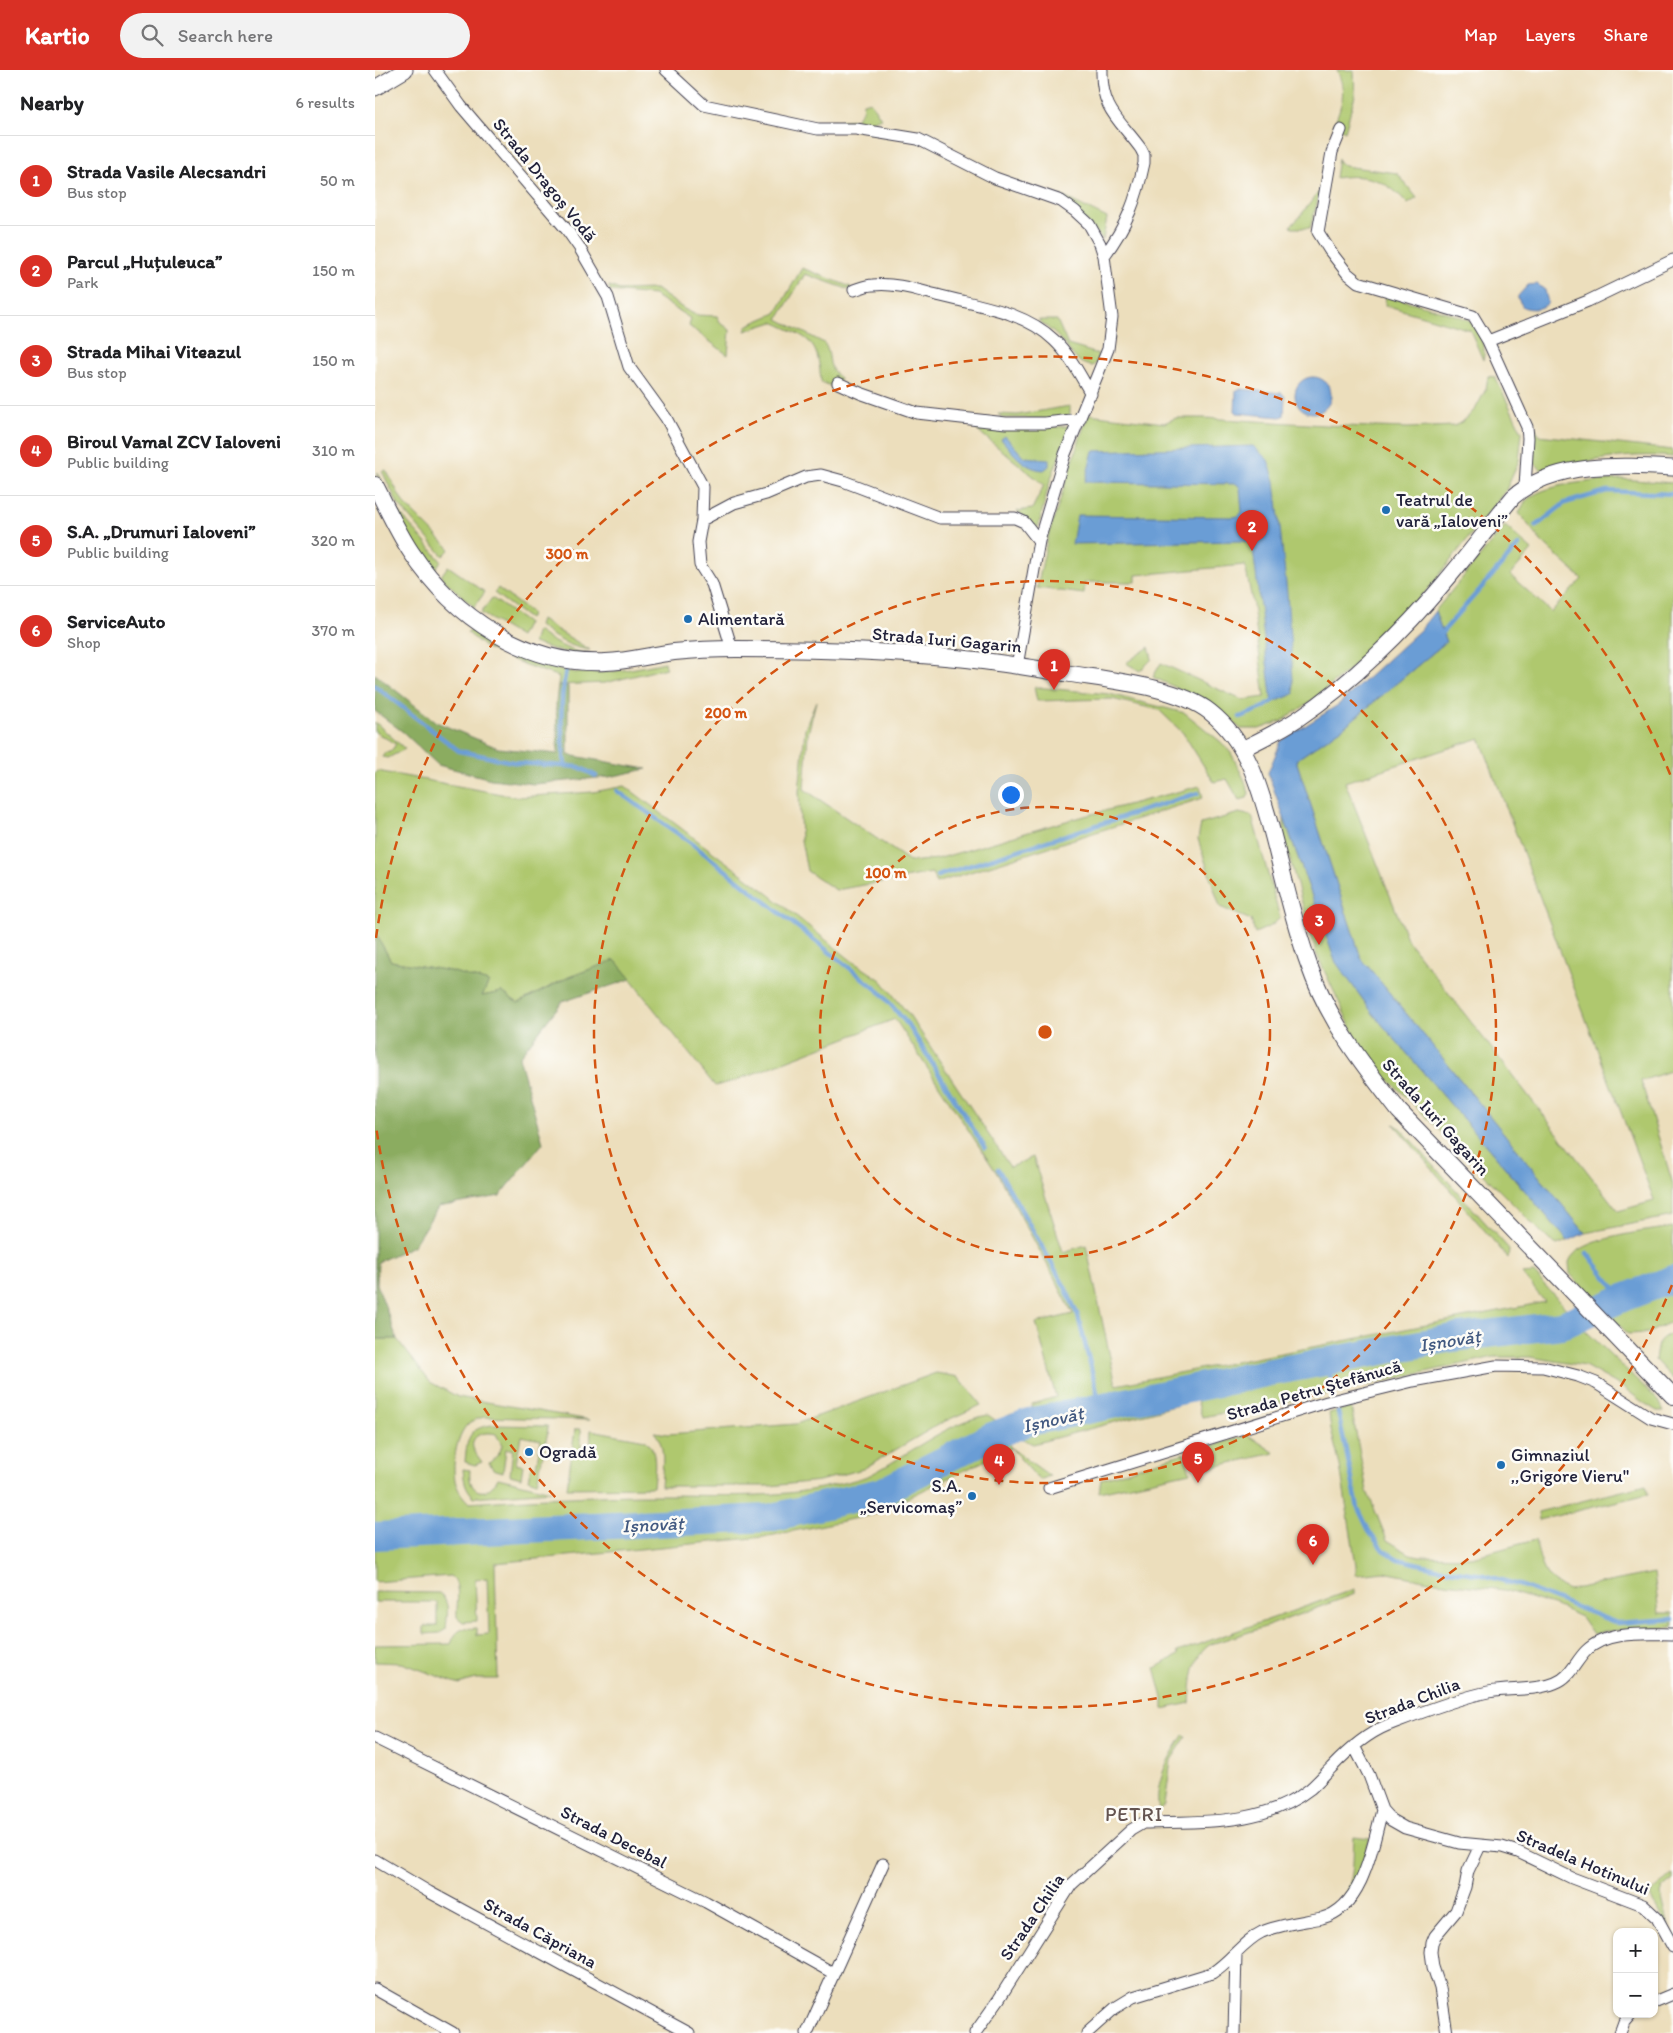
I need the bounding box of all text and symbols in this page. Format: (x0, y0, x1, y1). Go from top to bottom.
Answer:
search box (120, 13, 470, 58)
text: Kartio (25, 21, 90, 50)
icon: search (138, 21, 166, 49)
text: Search here (178, 24, 273, 47)
text: Map (1464, 24, 1497, 46)
text: Layers (1525, 24, 1575, 46)
text: Share (1603, 24, 1648, 46)
text: Nearby (20, 90, 84, 115)
text: 6 results (295, 93, 355, 112)
street label: Strada Dragoș Vodă (488, 113, 602, 247)
text: Strada Vasile Alecsandri (67, 160, 266, 183)
text: 1 (32, 171, 40, 190)
text: 50 m (320, 171, 355, 190)
text: Bus stop (67, 183, 127, 202)
text: Parcul „Huțuleuca” (67, 250, 222, 273)
text: 2 (32, 261, 40, 280)
text: 150 m (312, 261, 355, 280)
text: Park (67, 273, 98, 292)
text: Strada Mihai Viteazul (67, 340, 241, 363)
text: 3 (32, 351, 40, 370)
text: 150 m (312, 351, 355, 370)
text: Bus stop (67, 363, 127, 382)
text: Biroul Vamal ZCV Ialoveni (67, 430, 281, 453)
text: 4 (31, 441, 41, 460)
text: 310 m (312, 441, 355, 460)
text: Public building (67, 453, 169, 472)
place label: Teatrul de vară „Ialoveni” (1396, 489, 1508, 532)
marker: Teatrul de vară „Ialoveni” (1380, 504, 1392, 516)
pin: 2 (1236, 510, 1268, 551)
text: S.A. „Drumuri Ialoveni” (67, 520, 255, 543)
text: 5 (32, 531, 40, 550)
text: 320 m (311, 531, 355, 550)
text: Public building (67, 543, 169, 562)
text: 300 m (546, 545, 589, 563)
place label: Alimentară (698, 608, 785, 630)
text: ServiceAuto (67, 610, 165, 633)
marker: Alimentară (682, 613, 694, 625)
text: 6 (32, 621, 40, 640)
text: 370 m (311, 621, 355, 640)
street label: Strada Iuri Gagarin (871, 623, 1023, 657)
text: Shop (67, 633, 101, 652)
pin: 1 (1038, 649, 1070, 690)
text: 200 m (705, 704, 748, 722)
your location (998, 782, 1024, 808)
text: 100 m (865, 864, 907, 882)
pin: 3 (1303, 904, 1335, 945)
centre of rings (1036, 1023, 1054, 1041)
street label: Strada Iuri Gagarin (1378, 1054, 1494, 1180)
water label: Ișnovăț (1418, 1324, 1484, 1357)
street label: Strada Petru Ştefănucă (1224, 1354, 1405, 1426)
water label: Ișnovăț (1020, 1401, 1088, 1438)
place label: Ogradă (539, 1441, 597, 1463)
pin: 5 (1182, 1442, 1214, 1483)
pin: 4 (983, 1444, 1015, 1485)
place label: Gimnaziul ,,Grigore Vieru" (1511, 1444, 1629, 1487)
marker: Ogradă (523, 1446, 535, 1458)
marker: Gimnaziul ,,Grigore Vieru" (1495, 1459, 1507, 1471)
place label: S.A. „Servicomaș” (860, 1475, 962, 1518)
marker: S.A. „Servicomaș” (966, 1490, 978, 1502)
water label: Ișnovăț (622, 1511, 686, 1538)
pin: 6 (1297, 1524, 1329, 1565)
street label: Strada Chilia (1361, 1673, 1463, 1729)
street label: Strada Decebal (557, 1801, 671, 1873)
district label: PETRI (1105, 1802, 1163, 1826)
street label: Stradela Hotinului (1513, 1824, 1653, 1900)
street label: Strada Chilia (995, 1869, 1069, 1965)
street label: Strada Căpriana (480, 1893, 601, 1973)
map controls (1613, 1928, 1658, 2018)
button: + (1613, 1928, 1658, 1973)
button: − (1613, 1973, 1658, 2018)

